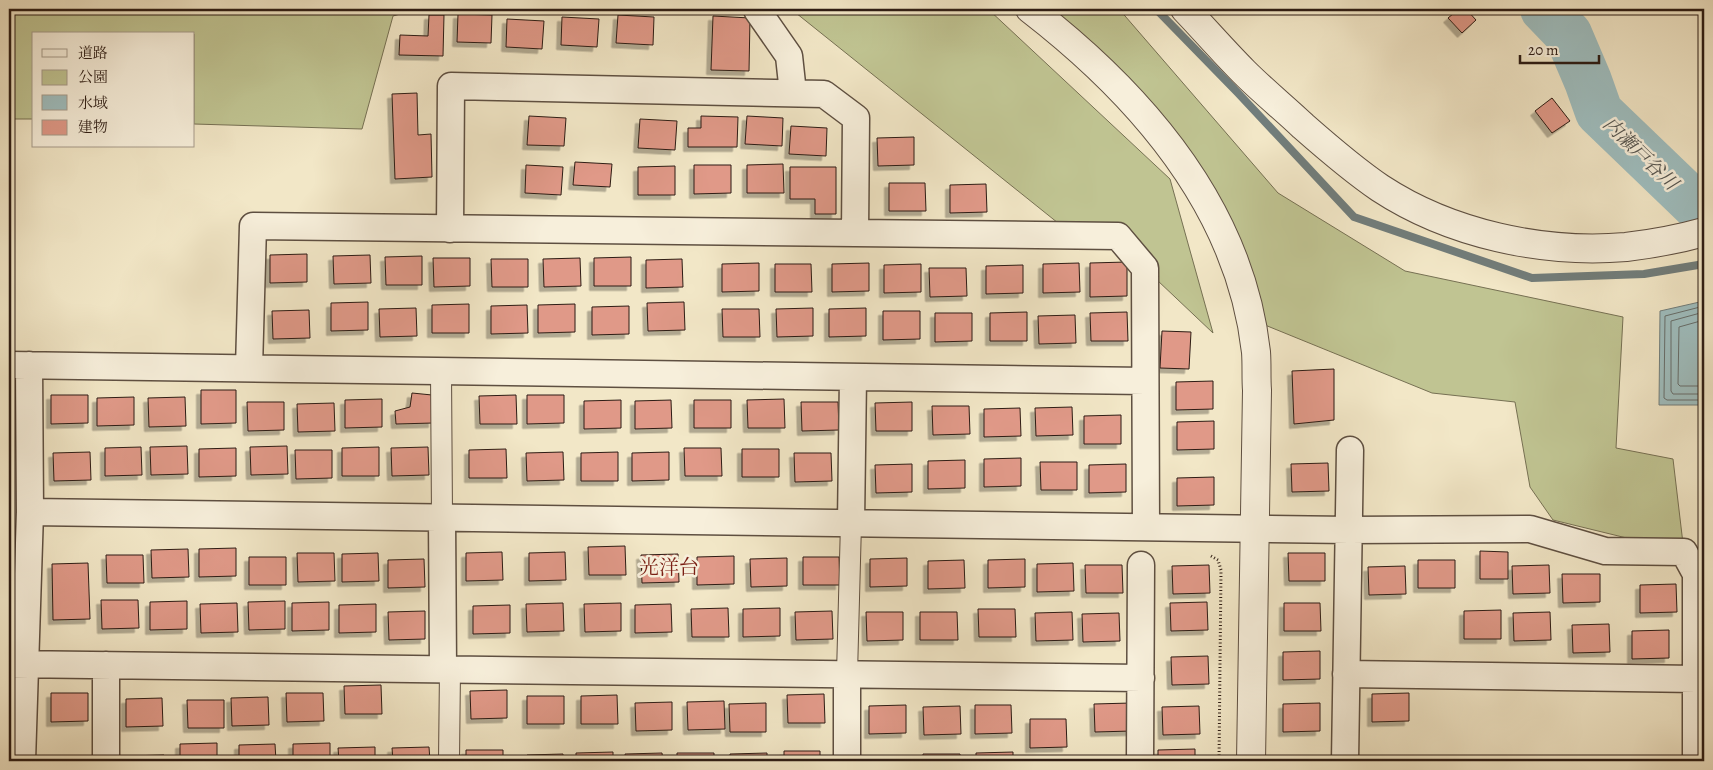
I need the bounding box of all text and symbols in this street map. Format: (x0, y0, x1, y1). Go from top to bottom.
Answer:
legend (32, 32, 195, 148)
scale bar (1520, 32, 1599, 64)
text: 20 m (1528, 40, 1559, 60)
text: 道路 (78, 43, 108, 63)
text: 公園 (78, 67, 108, 87)
text: 水域 (78, 93, 108, 113)
water label: 内瀬戸谷川 (1597, 111, 1685, 197)
text: 建物 (78, 117, 108, 137)
district label: 光洋台 (639, 554, 699, 581)

